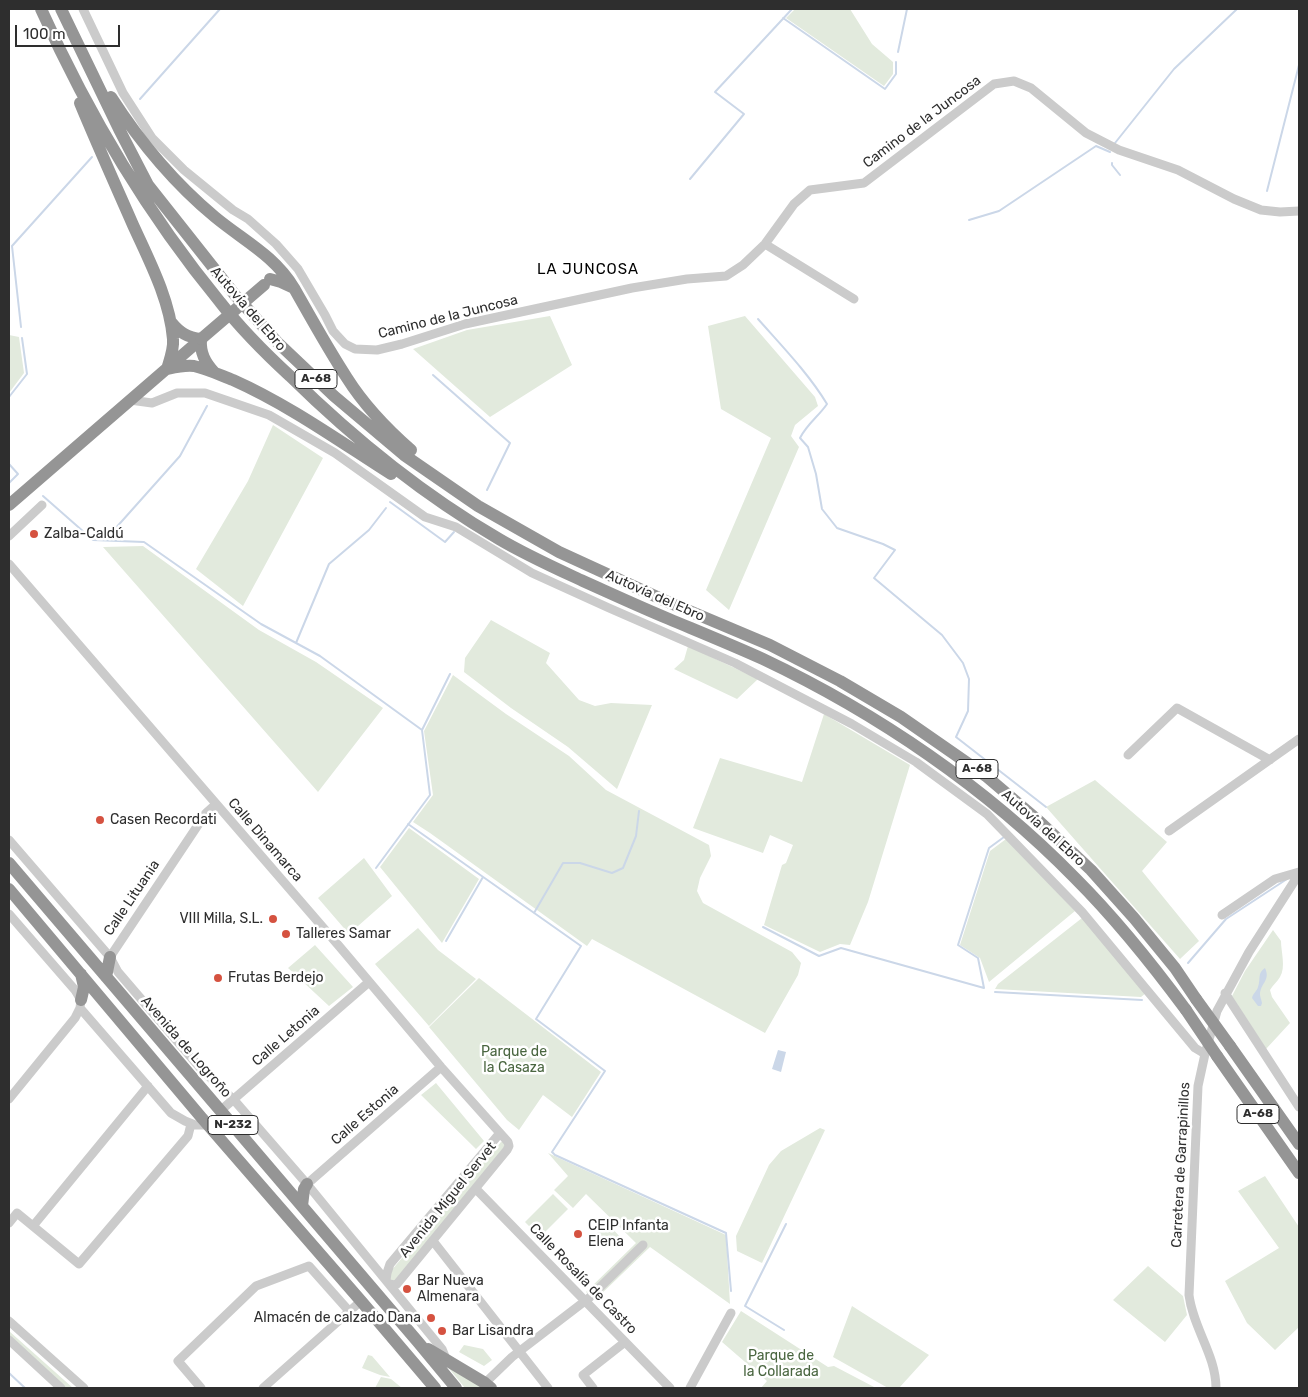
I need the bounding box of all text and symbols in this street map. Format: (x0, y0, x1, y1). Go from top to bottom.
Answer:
scale bar (18, 15, 122, 47)
text: 100 m (23, 25, 65, 43)
street label: Camino de la Juncosa (860, 72, 984, 172)
district label: LA JUNCOSA (536, 261, 640, 279)
street label: Autovía del Ebro (207, 263, 289, 355)
street label: Camino de la Juncosa (376, 292, 520, 342)
road number: A-68 (295, 369, 337, 388)
place label: Zalba-Caldú (44, 526, 124, 542)
marker: Zalba-Caldú (28, 528, 40, 540)
street label: Autovía del Ebro (603, 567, 707, 625)
road number: A-68 (956, 760, 998, 779)
street label: Autovía del Ebro (998, 786, 1088, 870)
street label: Calle Dinamarca (224, 795, 306, 885)
place label: Casen Recordati (110, 812, 217, 828)
marker: Casen Recordati (94, 814, 106, 826)
street label: Calle Lituania (101, 857, 163, 939)
place label: VIII Milla, S.L. (179, 911, 263, 927)
marker: VIII Milla, S.L. (267, 913, 279, 925)
place label: Talleres Samar (296, 926, 391, 942)
marker: Talleres Samar (280, 928, 292, 940)
place label: Frutas Berdejo (228, 970, 324, 986)
marker: Frutas Berdejo (212, 972, 224, 984)
street label: Avenida de Logroño (137, 993, 235, 1101)
street label: Calle Letonia (249, 1002, 323, 1070)
park label: Parque de la Casaza (481, 1044, 547, 1076)
street label: Calle Estonia (328, 1081, 402, 1149)
street label: Carretera de Garrapinillos (1168, 1082, 1194, 1248)
road number: A-68 (1237, 1104, 1279, 1124)
road number: N-232 (208, 1116, 258, 1134)
street label: Avenida Miguel Servet (396, 1139, 500, 1261)
place label: CEIP Infanta Elena (588, 1218, 669, 1250)
street label: Calle Rosalía de Castro (526, 1220, 640, 1338)
marker: CEIP Infanta Elena (572, 1228, 584, 1240)
place label: Bar Nueva Almenara (417, 1273, 484, 1305)
marker: Bar Nueva Almenara (401, 1283, 413, 1295)
place label: Almacén de calzado Dana (254, 1310, 421, 1326)
marker: Almacén de calzado Dana (425, 1312, 437, 1324)
place label: Bar Lisandra (452, 1323, 534, 1339)
marker: Bar Lisandra (436, 1325, 448, 1337)
park label: Parque de la Collarada (743, 1348, 819, 1380)

